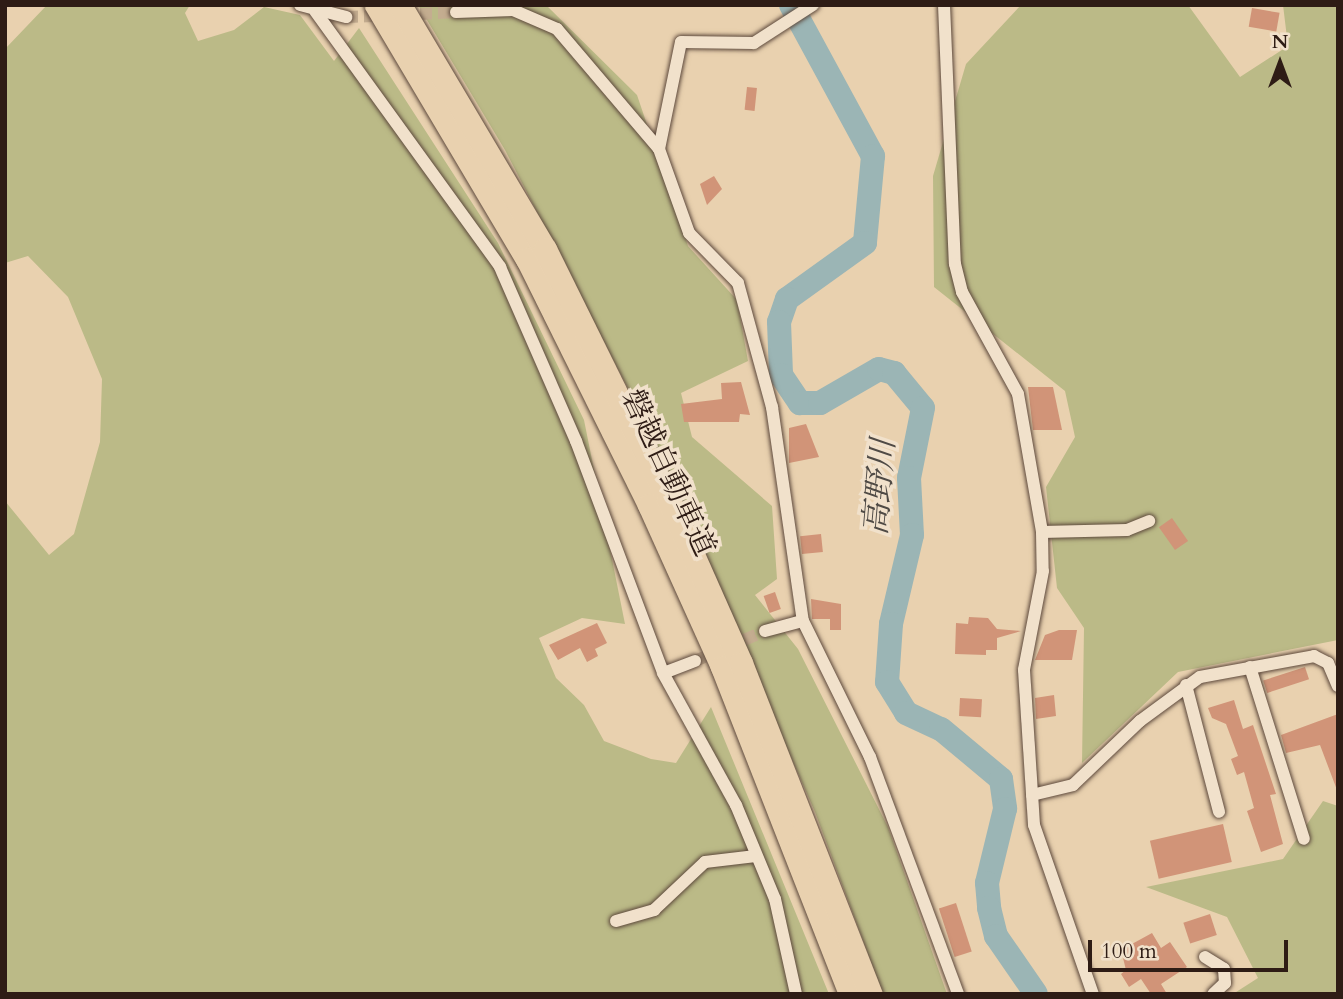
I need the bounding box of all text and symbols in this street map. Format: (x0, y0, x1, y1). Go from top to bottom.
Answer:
north arrow (1245, 28, 1315, 98)
text: N (1272, 29, 1288, 55)
street label: 磐越自動車道 (614, 384, 722, 562)
water label: 高野川 (857, 438, 903, 536)
scale bar (1091, 926, 1290, 970)
text: 100 m (1101, 937, 1157, 966)

